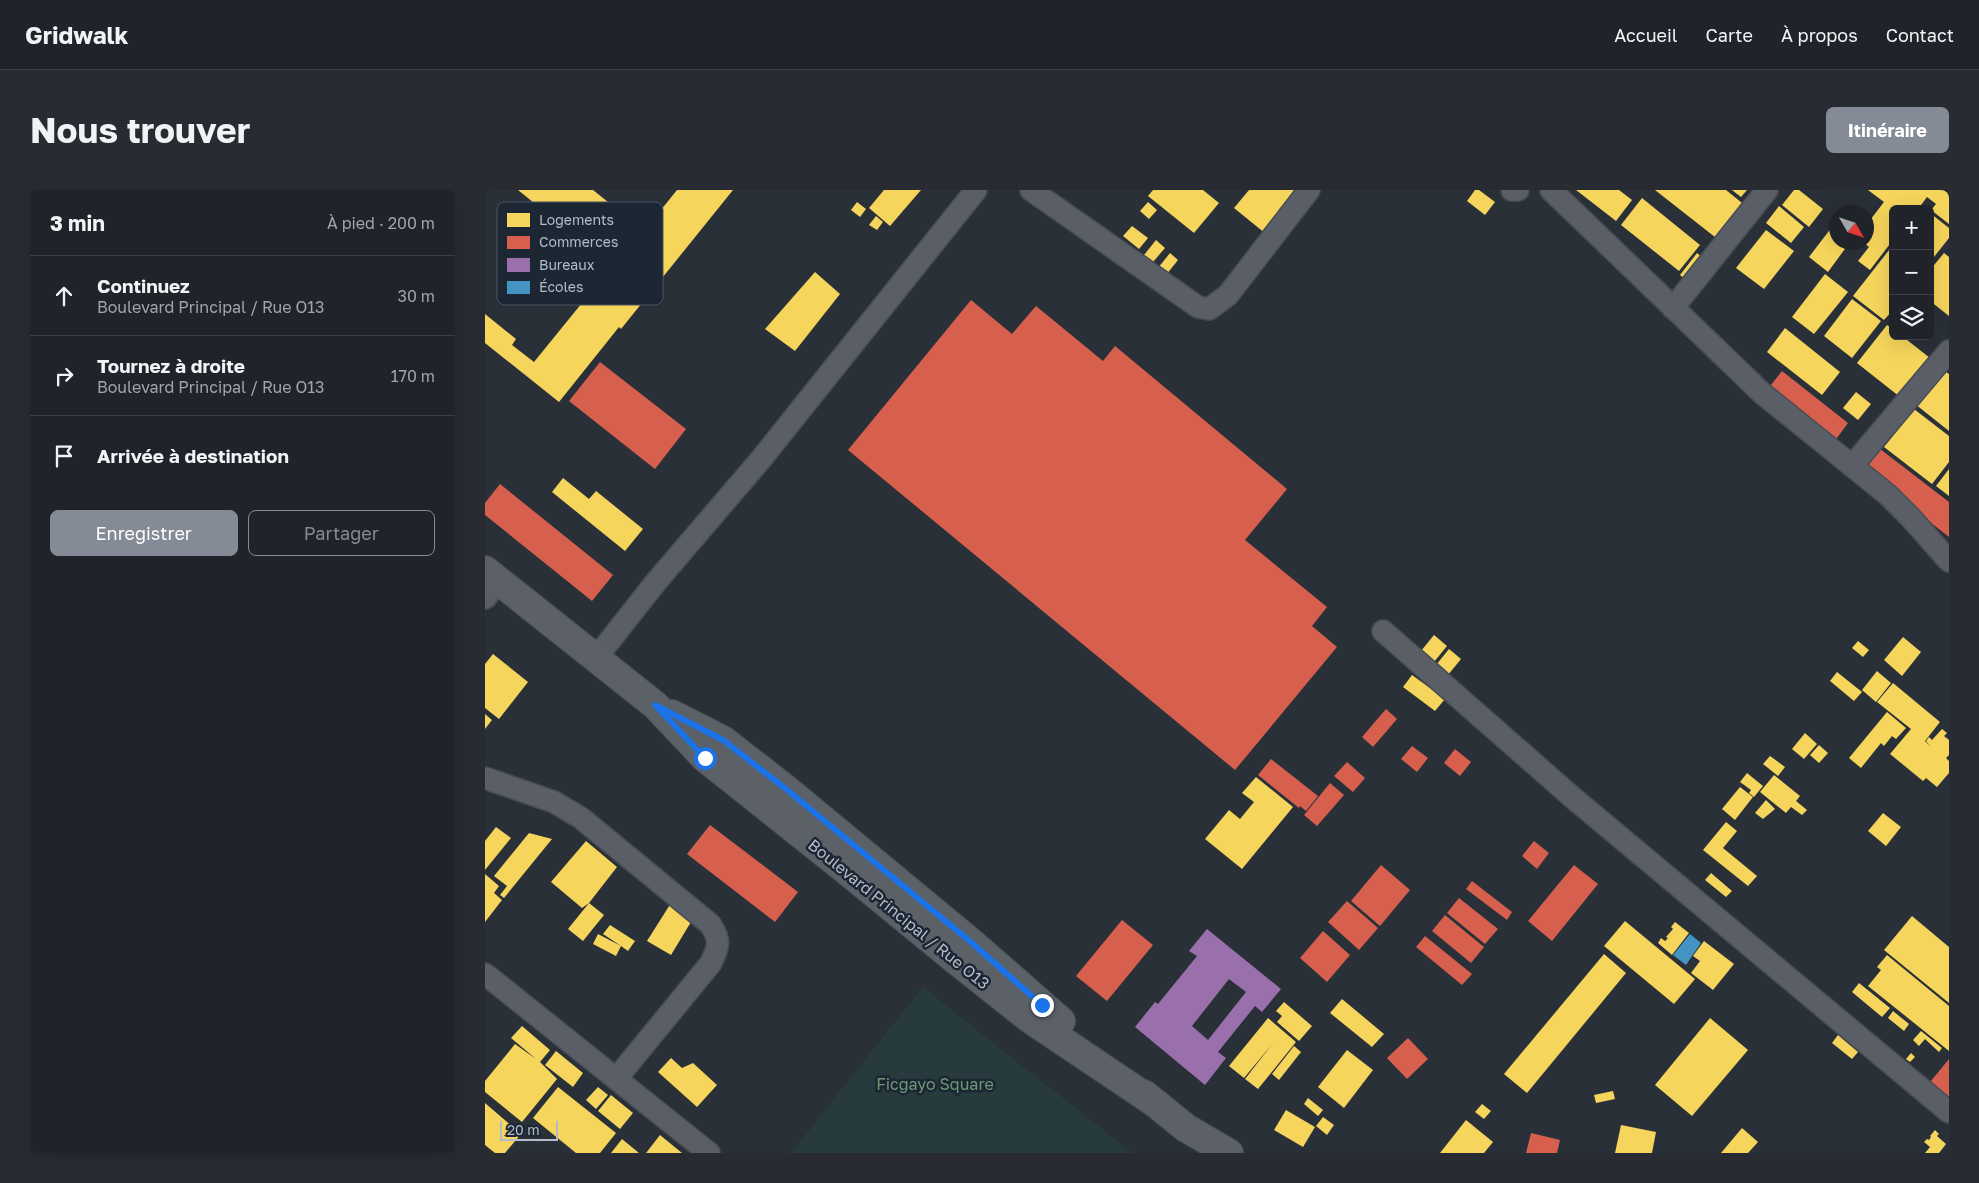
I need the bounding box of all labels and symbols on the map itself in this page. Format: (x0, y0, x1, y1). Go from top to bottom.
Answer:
legend (497, 202, 663, 305)
north arrow (1829, 205, 1874, 250)
text: Logements (539, 211, 614, 228)
text: Commerces (539, 233, 618, 250)
text: Bureaux (539, 256, 595, 273)
text: Écoles (539, 278, 583, 295)
route start (694, 747, 717, 770)
street label: Boulevard Principal / Rue O13 (804, 835, 994, 993)
route end (1031, 994, 1054, 1017)
park label: Ficgayo Square (876, 1074, 994, 1094)
scale bar (500, 1118, 557, 1141)

